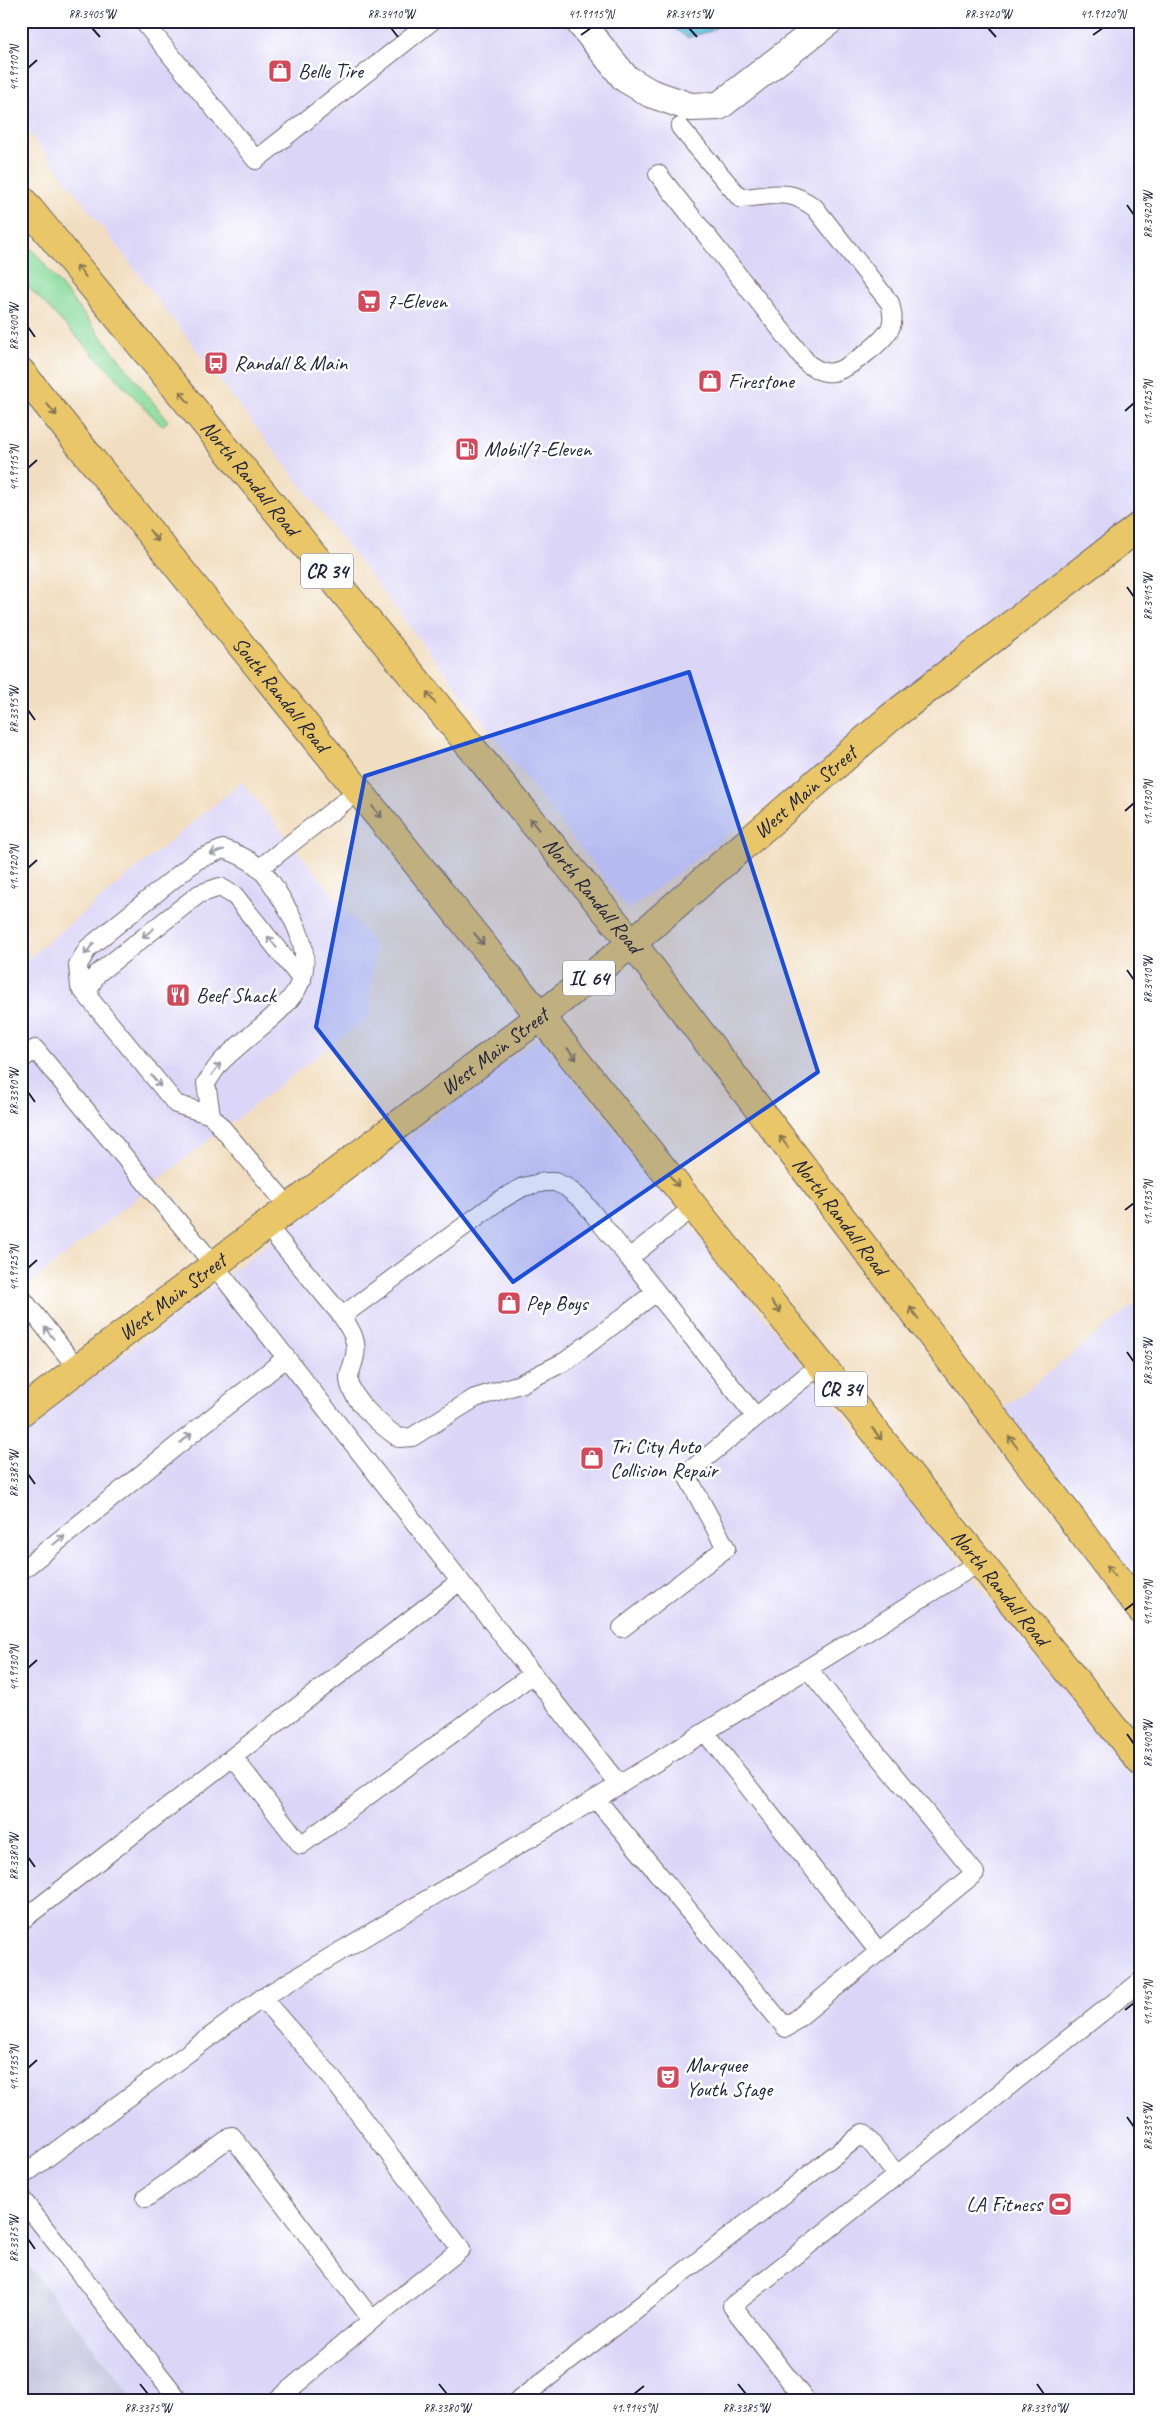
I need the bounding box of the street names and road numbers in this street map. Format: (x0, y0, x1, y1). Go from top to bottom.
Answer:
street label: North Randall Road (195, 415, 308, 544)
road number: CR 34 (301, 554, 353, 588)
street label: South Randall Road (227, 632, 337, 760)
street label: West Main Street (748, 738, 864, 844)
street label: North Randall Road (538, 832, 650, 961)
road number: IL 64 (563, 960, 615, 996)
street label: West Main Street (435, 1000, 556, 1101)
street label: North Randall Road (787, 1152, 896, 1283)
street label: West Main Street (113, 1246, 234, 1346)
road number: CR 34 (815, 1372, 867, 1406)
street label: North Randall Road (946, 1524, 1057, 1654)

